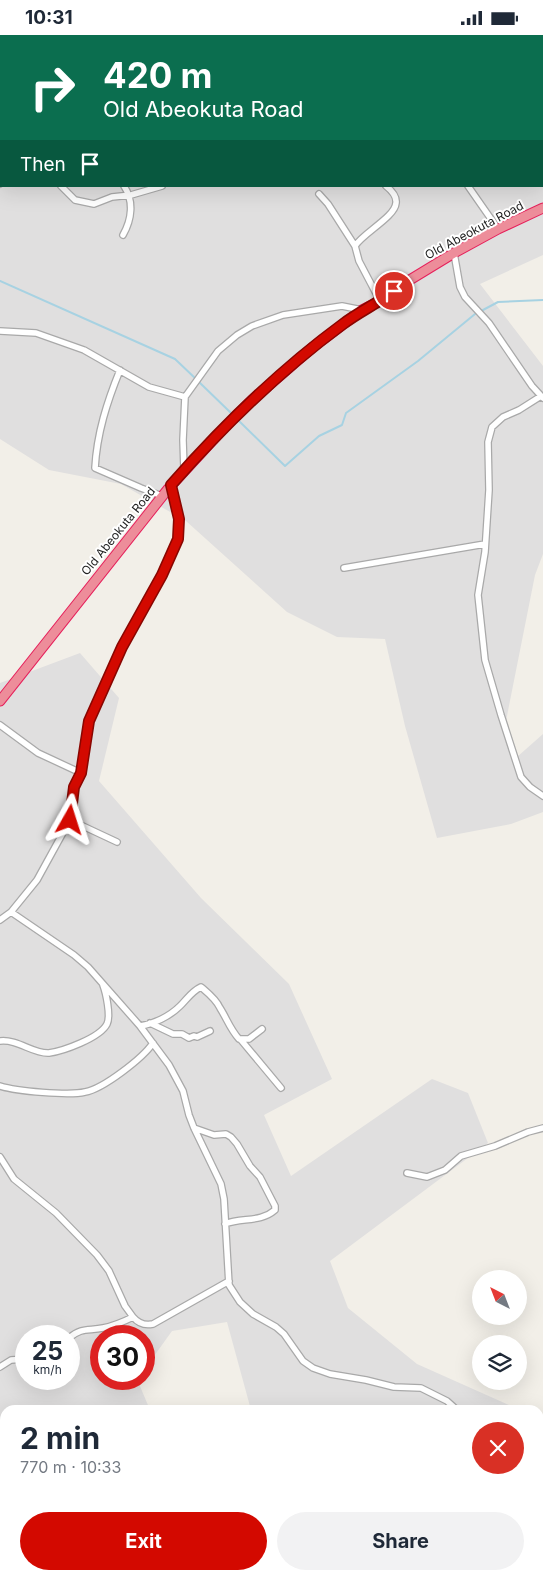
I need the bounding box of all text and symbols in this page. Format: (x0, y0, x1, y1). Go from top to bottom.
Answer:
text: 10:31 (25, 6, 73, 29)
text: 420 m (103, 54, 213, 96)
icon: right (20, 55, 85, 120)
text: Old Abeokuta Road (103, 96, 303, 122)
icon: arrive (76, 150, 104, 178)
text: Then (20, 153, 66, 176)
street label: Old Abeokuta Road (422, 198, 526, 262)
pin (373, 270, 415, 312)
icon: arrive (380, 277, 408, 305)
street label: Old Abeokuta Road (78, 484, 158, 578)
position arrow (43, 793, 95, 845)
north arrow (472, 1270, 528, 1325)
map controls (472, 1270, 527, 1390)
speed limit sign: 30 (90, 1325, 155, 1390)
button: layers (472, 1335, 527, 1390)
text: 25 (32, 1336, 63, 1366)
text: km/h (33, 1362, 62, 1377)
text: 2 min (20, 1420, 100, 1456)
button: close (472, 1422, 524, 1474)
text: 770 m · 10:33 (20, 1457, 121, 1477)
button: Exit (20, 1512, 267, 1570)
button: Share (277, 1512, 524, 1570)

